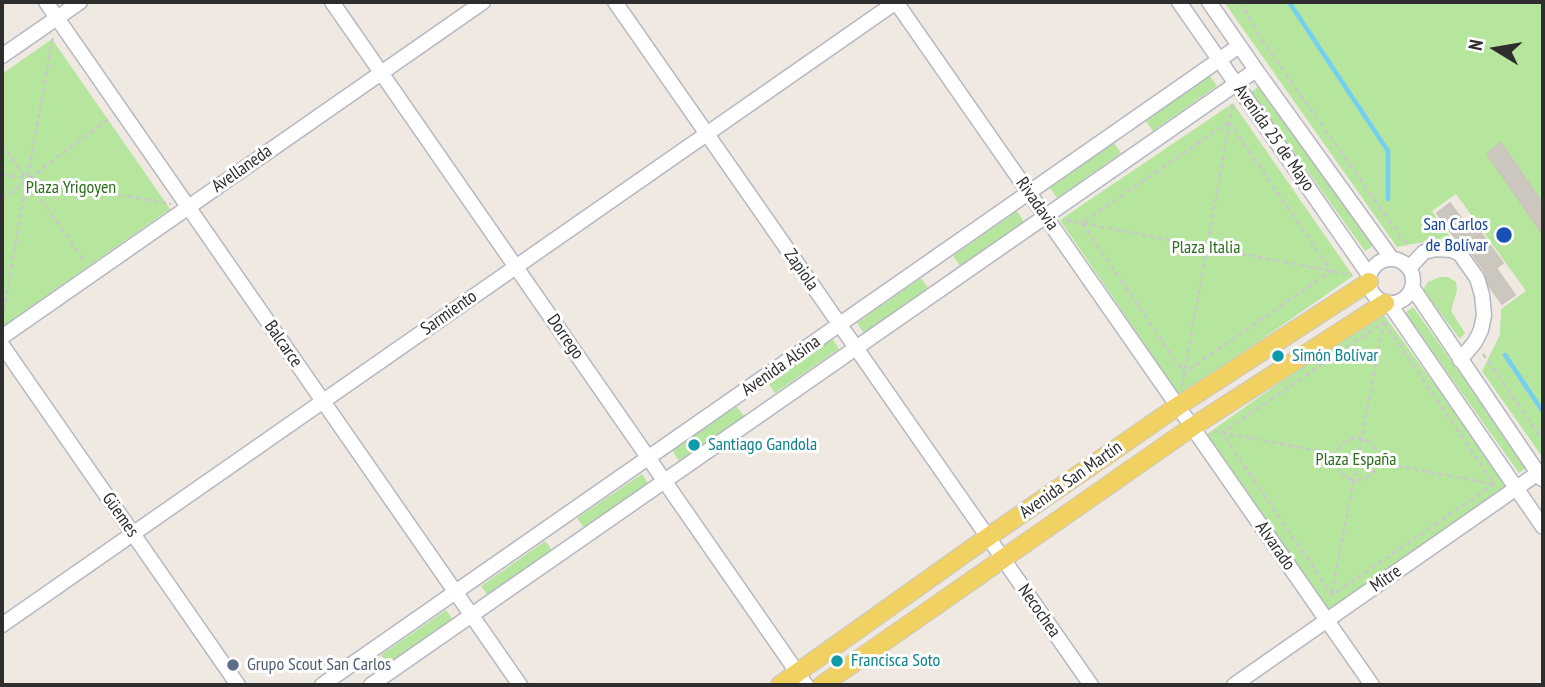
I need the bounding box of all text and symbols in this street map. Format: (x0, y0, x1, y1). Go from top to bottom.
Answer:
north arrow (1461, 14, 1531, 84)
text: N (1463, 38, 1488, 52)
street label: Avenida 25 de Mayo (1229, 81, 1319, 195)
street label: Avellaneda (208, 141, 276, 197)
street label: Rivadavia (1011, 173, 1063, 235)
park label: Plaza Yrigoyen (26, 177, 116, 199)
place label: San Carlos de Bolívar (1423, 214, 1488, 256)
marker: San Carlos de Bolívar (1494, 225, 1514, 245)
park label: Plaza Italia (1172, 237, 1240, 259)
street label: Zapiola (779, 245, 823, 295)
street label: Sarmiento (417, 286, 481, 340)
street label: Dorrego (542, 310, 588, 364)
street label: Balcarce (259, 317, 307, 371)
street label: Avenida Alsina (738, 331, 824, 401)
place label: Simón Bolívar (1292, 345, 1378, 367)
marker: Simón Bolívar (1270, 348, 1286, 364)
place label: Santiago Gandola (708, 434, 817, 456)
marker: Santiago Gandola (686, 437, 702, 453)
street label: Avenida San Martín (1015, 437, 1127, 523)
park label: Plaza España (1316, 449, 1396, 471)
street label: Güemes (97, 489, 143, 541)
street label: Alvarado (1250, 517, 1300, 575)
street label: Mitre (1366, 561, 1406, 597)
street label: Necochea (1013, 580, 1065, 642)
place label: Francisca Soto (851, 650, 940, 672)
marker: Francisca Soto (829, 653, 845, 669)
place label: Grupo Scout San Carlos (247, 654, 391, 676)
marker: Grupo Scout San Carlos (225, 657, 241, 673)

